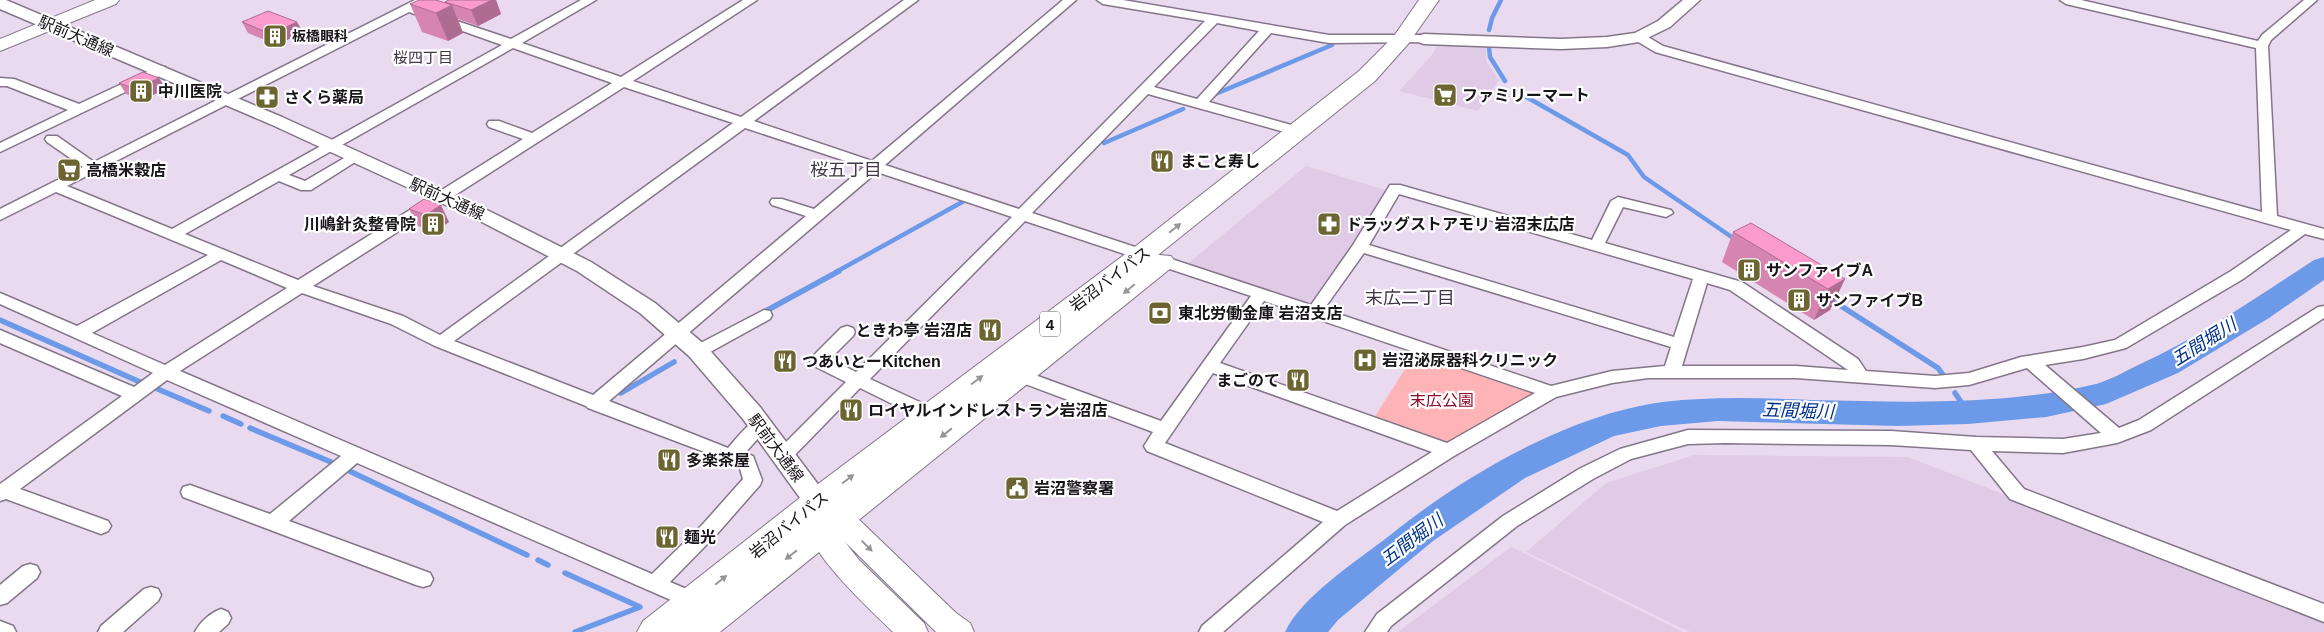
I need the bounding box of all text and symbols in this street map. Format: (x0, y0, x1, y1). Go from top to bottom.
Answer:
street label: 駅前大通線 (36, 13, 116, 59)
building icon: 板橋眼科 (262, 23, 288, 49)
place label: 板橋眼科 (292, 28, 348, 44)
district label: 桜四丁目 (393, 49, 453, 66)
building icon: 中川医院 (128, 78, 154, 104)
supermarket icon: ファミリーマート (1432, 82, 1458, 108)
place label: 中川医院 (158, 83, 222, 100)
pharmacy icon: さくら薬局 (254, 84, 280, 110)
place label: ファミリーマート (1462, 87, 1590, 104)
place label: さくら薬局 (284, 89, 364, 106)
restaurant icon: まこと寿し (1149, 148, 1175, 174)
place label: まこと寿し (1180, 153, 1260, 170)
supermarket icon: 高橋米穀店 (56, 157, 82, 183)
district label: 桜五丁目 (810, 160, 882, 180)
place label: 高橋米穀店 (86, 162, 166, 179)
street label: 駅前大通線 (407, 175, 487, 223)
building icon: 川嶋針灸整骨院 (420, 211, 446, 237)
pharmacy icon: ドラッグストアモリ 岩沼末広店 (1316, 211, 1342, 237)
place label: 川嶋針灸整骨院 (304, 215, 416, 233)
place label: ドラッグストアモリ 岩沼末広店 (1346, 215, 1574, 233)
one-way arrow (1168, 222, 1181, 233)
street label: 岩沼バイパス (1067, 243, 1153, 315)
building icon: サンファイブA (1736, 257, 1762, 283)
place label: サンファイブA (1766, 262, 1874, 279)
one-way arrow (1122, 283, 1135, 294)
building icon: サンファイブB (1786, 287, 1812, 313)
district label: 末広二丁目 (1365, 288, 1455, 308)
place label: サンファイブB (1816, 292, 1923, 309)
bank icon: 東北労働金庫 岩沼支店 (1147, 300, 1173, 326)
place label: 東北労働金庫 岩沼支店 (1178, 305, 1342, 322)
road number: 4 (1040, 312, 1060, 336)
water label: 五間堀川 (2168, 313, 2242, 370)
restaurant icon: ときわ亭 岩沼店 (977, 317, 1003, 343)
place label: ときわ亭 岩沼店 (856, 322, 972, 339)
hospital icon: 岩沼泌尿器科クリニック (1352, 347, 1378, 373)
restaurant icon: つあいとーKitchen (772, 348, 798, 374)
place label: 岩沼泌尿器科クリニック (1382, 352, 1558, 369)
place label: つあいとーKitchen (802, 353, 941, 370)
restaurant icon: まごのて (1285, 367, 1311, 393)
place label: まごのて (1216, 372, 1280, 389)
one-way arrow (970, 375, 984, 385)
park label: 末広公園 (1410, 392, 1474, 409)
restaurant icon: ロイヤルインドレストラン岩沼店 (838, 397, 864, 423)
water label: 五間堀川 (1762, 400, 1836, 422)
place label: ロイヤルインドレストラン岩沼店 (868, 402, 1108, 419)
street label: 駅前大通線 (745, 411, 807, 485)
one-way arrow (940, 427, 953, 438)
restaurant icon: 多楽茶屋 (656, 447, 682, 473)
place label: 多楽茶屋 (686, 452, 750, 469)
one-way arrow (841, 473, 854, 484)
public building icon: 岩沼警察署 (1004, 475, 1030, 501)
place label: 岩沼警察署 (1034, 480, 1114, 497)
street label: 岩沼バイパス (746, 488, 832, 562)
water label: 五間堀川 (1377, 509, 1448, 570)
restaurant icon: 麺光 (654, 524, 680, 550)
place label: 麺光 (684, 529, 716, 546)
one-way arrow (860, 539, 872, 551)
one-way arrow (785, 550, 798, 561)
one-way arrow (714, 574, 727, 585)

